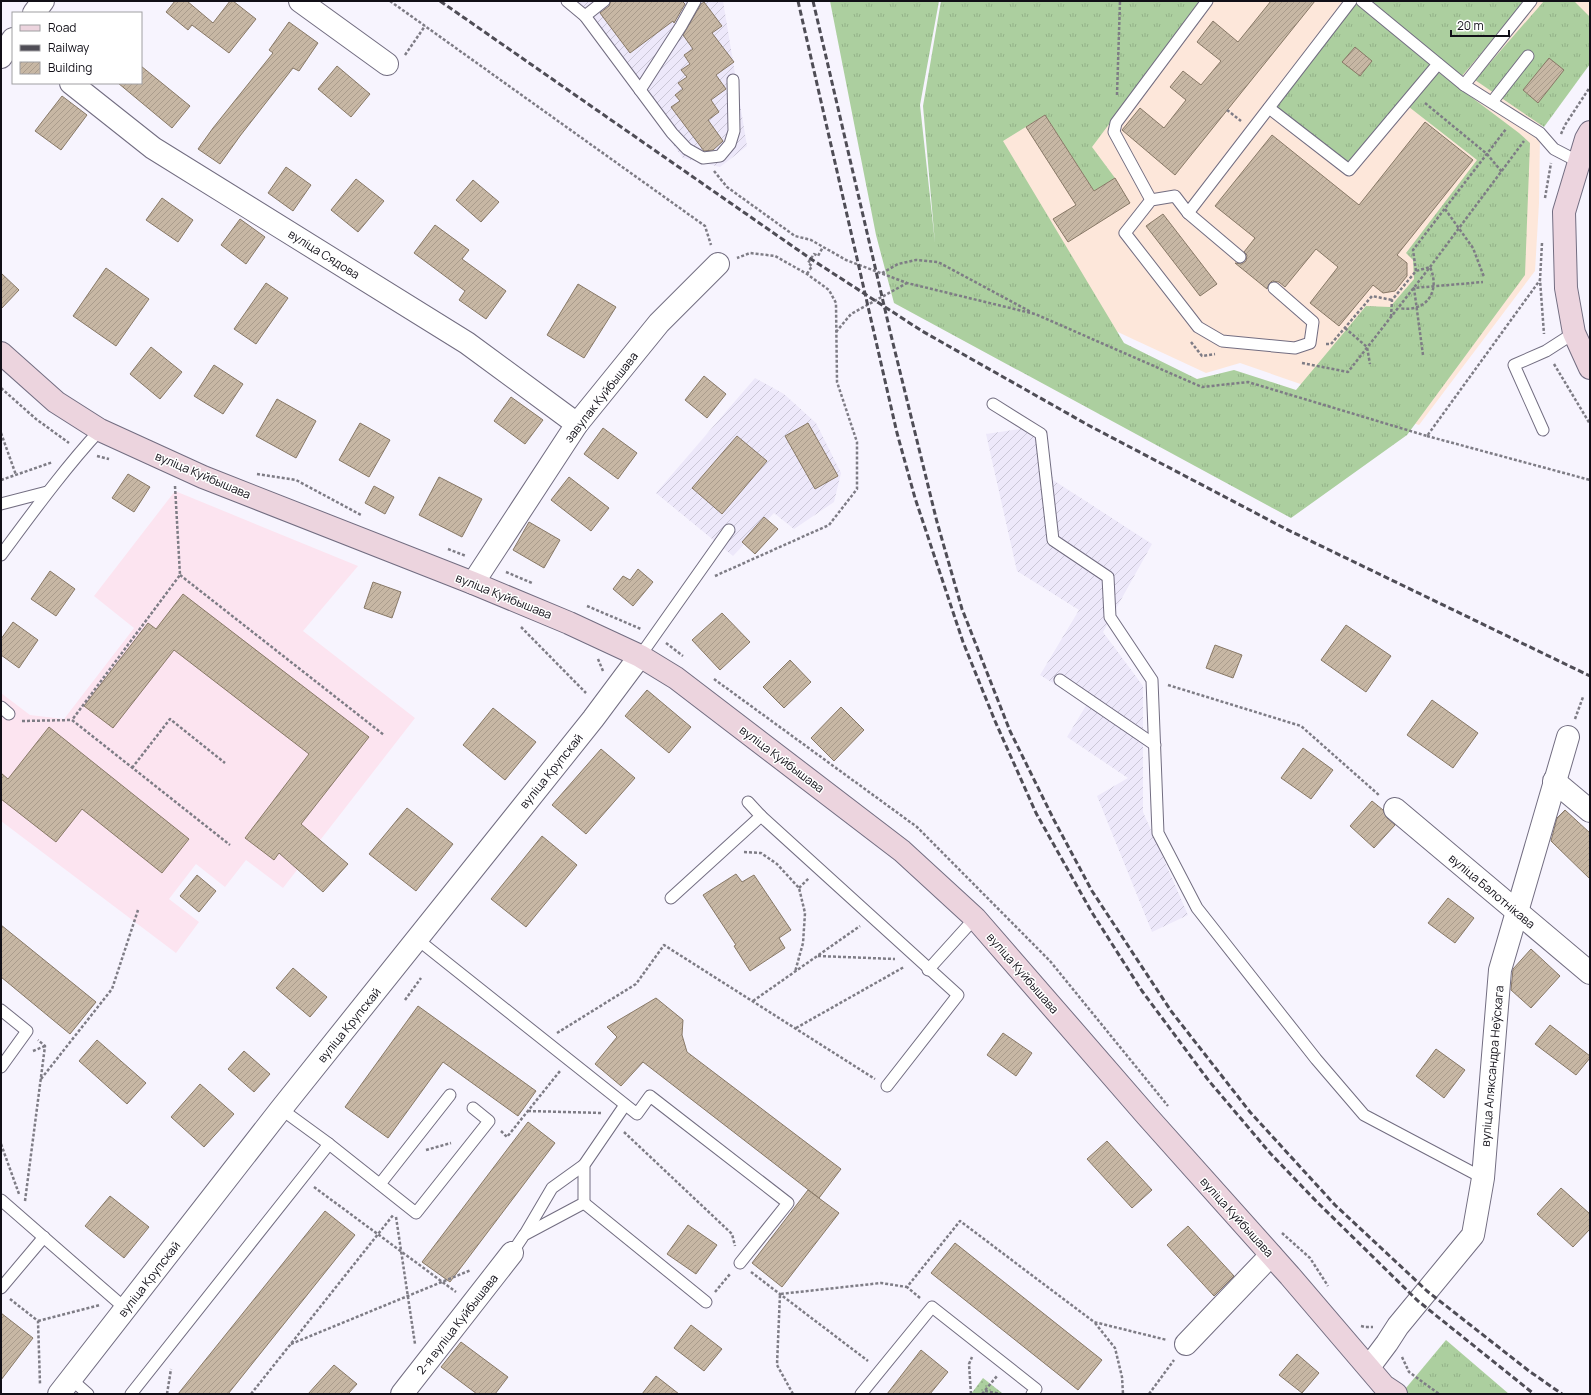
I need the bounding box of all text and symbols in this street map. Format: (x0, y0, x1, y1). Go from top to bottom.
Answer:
legend (12, 12, 142, 84)
scale bar (1451, 12, 1509, 38)
text: 20 m (1457, 17, 1484, 34)
text: Road (48, 19, 76, 36)
text: Railway (48, 39, 90, 56)
text: Building (48, 59, 92, 76)
street label: вуліца Сядова (285, 225, 363, 283)
street label: завулак Куйбышава (560, 348, 642, 446)
street label: вуліца Куйбышава (153, 447, 253, 503)
street label: вуліца Куйбышава (453, 569, 555, 623)
street label: вуліца Куйбышава (736, 721, 828, 797)
street label: вуліца Крупскай (515, 730, 587, 812)
street label: вуліца Балотнікава (1445, 850, 1539, 932)
street label: вуліца Куйбышава (983, 929, 1063, 1017)
street label: вуліца Крупскай (313, 984, 385, 1066)
street label: вуліца Аляксандра Неўскага (1476, 985, 1508, 1147)
street label: вуліца Куйбышава (1196, 1173, 1278, 1261)
street label: вуліца Крупскай (114, 1238, 184, 1320)
street label: 2-я вуліца Куйбышава (412, 1270, 502, 1378)

